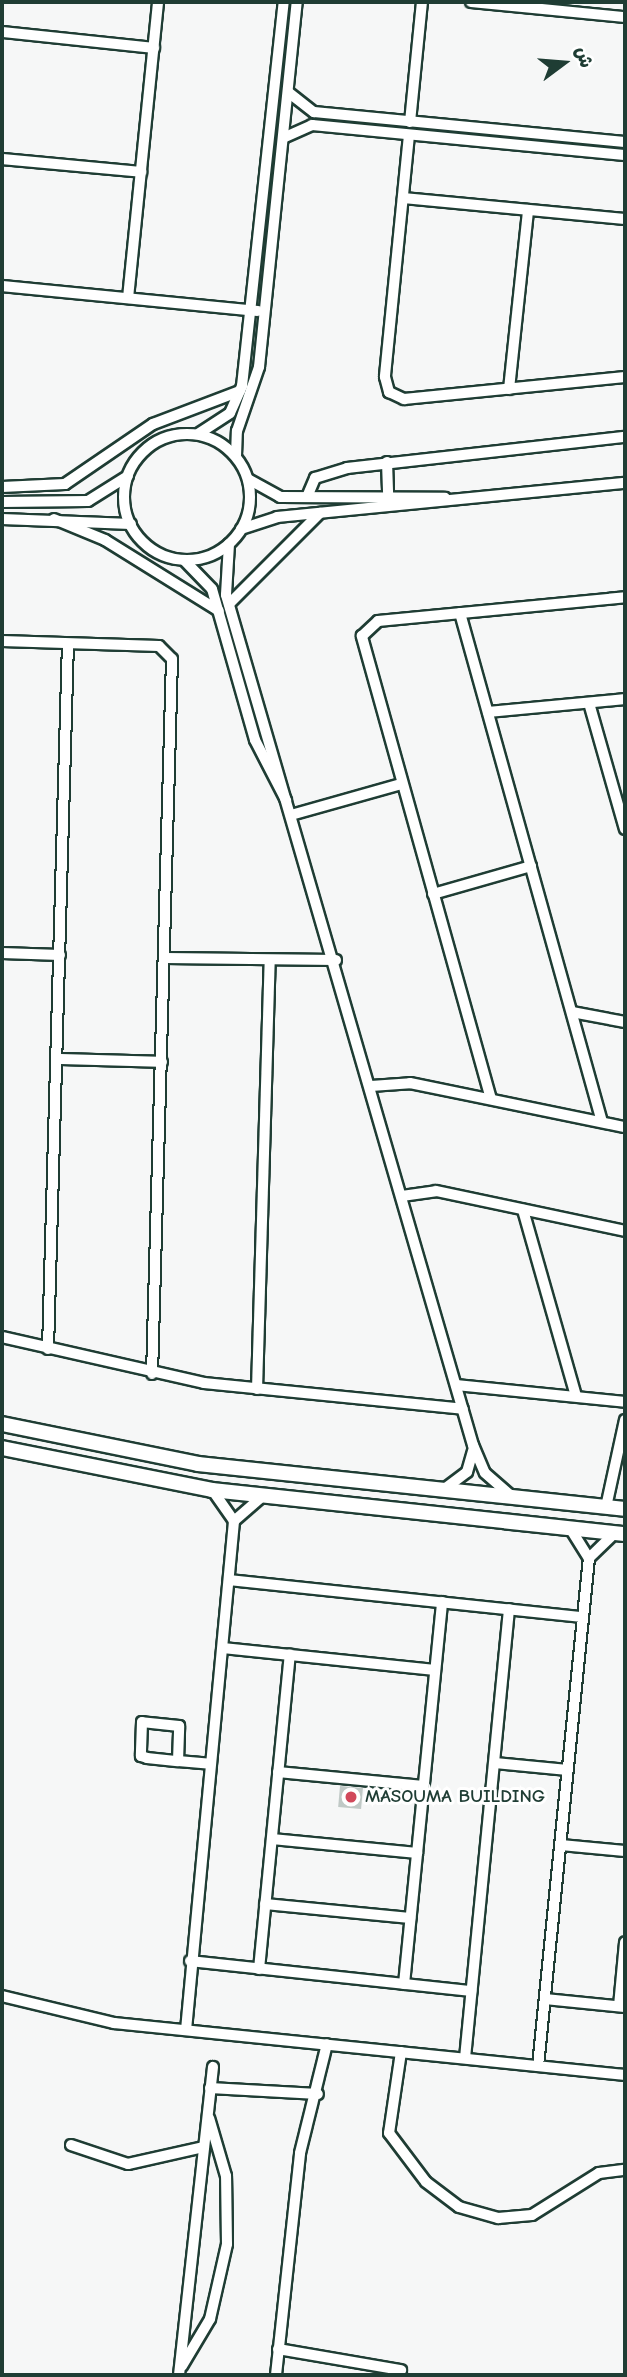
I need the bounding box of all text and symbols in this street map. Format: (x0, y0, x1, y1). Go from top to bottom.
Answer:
north arrow (529, 28, 599, 98)
text: ش (571, 44, 598, 70)
place label: MASOUMA BUILDING (365, 1786, 545, 1808)
marker: MASOUMA BUILDING (343, 1789, 359, 1805)

